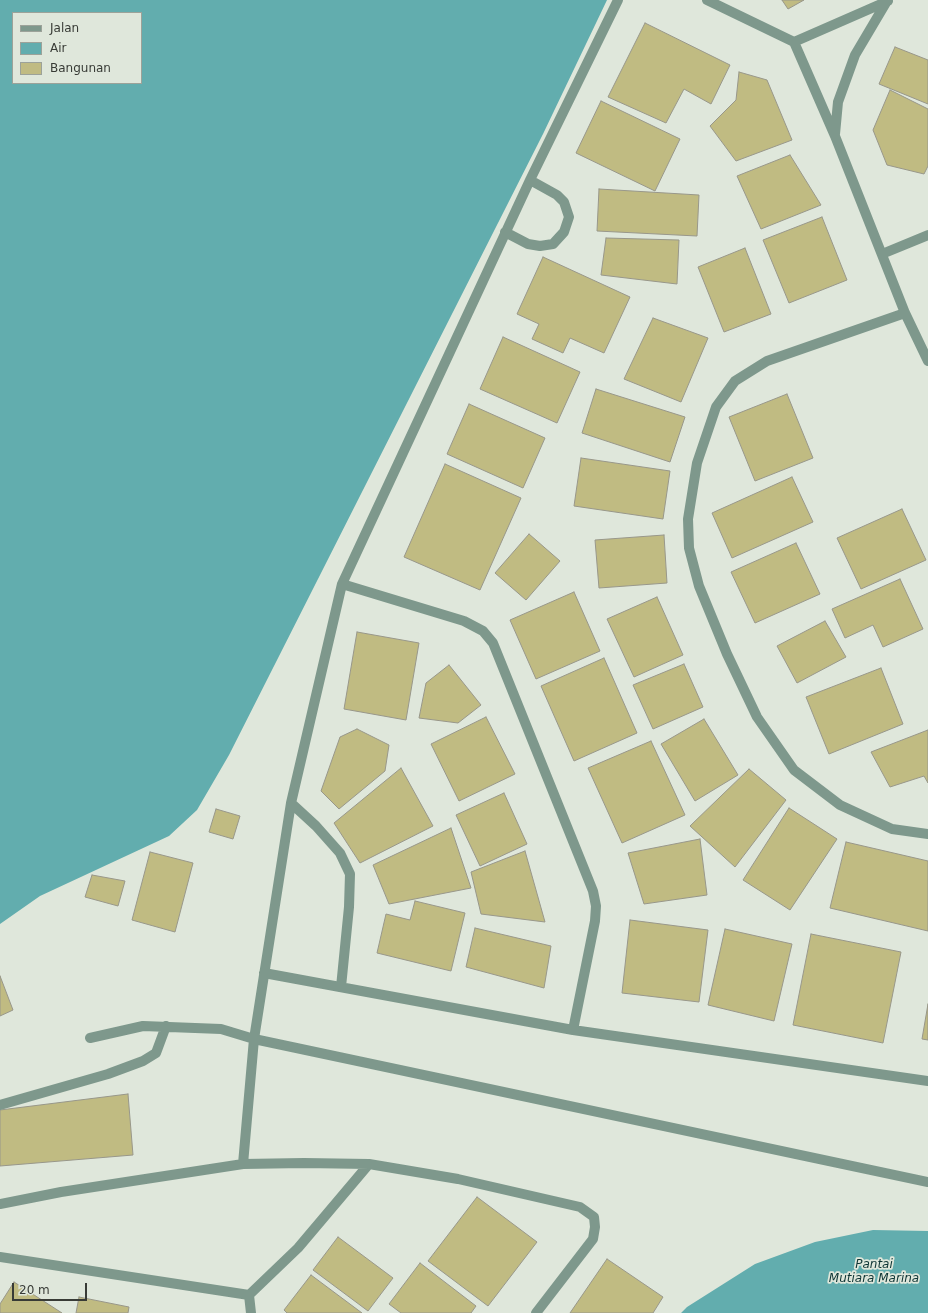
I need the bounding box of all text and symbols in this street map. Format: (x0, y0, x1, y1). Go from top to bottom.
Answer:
legend (12, 12, 142, 84)
text: Jalan (50, 21, 79, 35)
text: Air (50, 41, 66, 55)
text: Bangunan (50, 61, 111, 75)
water label: Pantai Mutiara Marina (829, 1258, 919, 1286)
scale bar (14, 1275, 89, 1301)
text: 20 m (19, 1283, 50, 1297)

